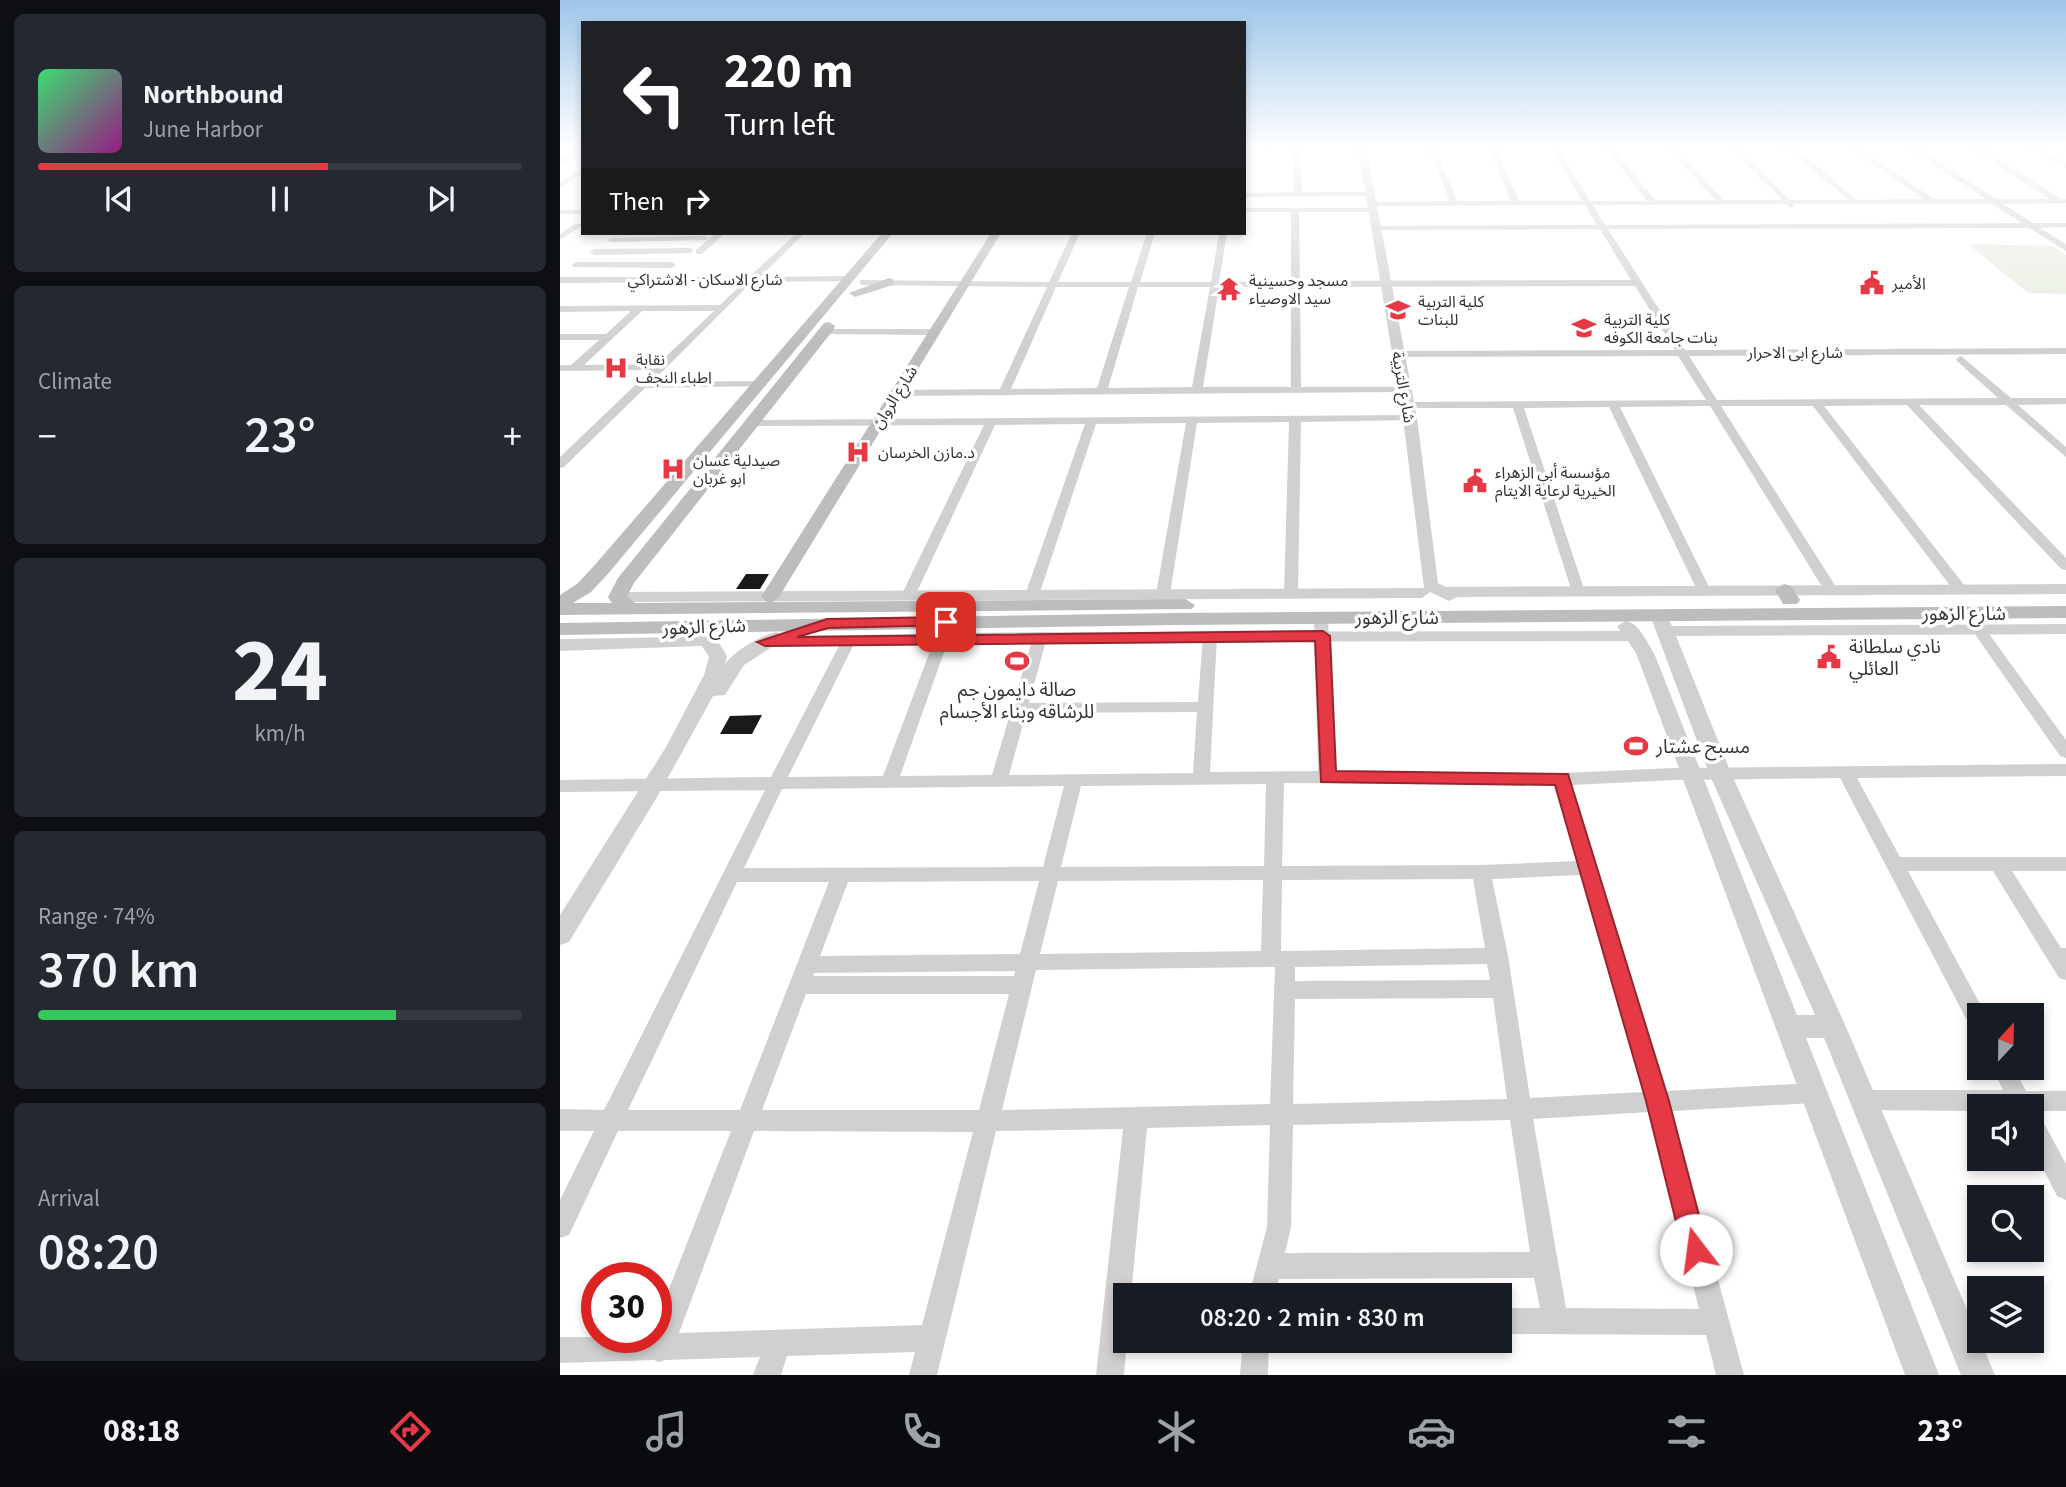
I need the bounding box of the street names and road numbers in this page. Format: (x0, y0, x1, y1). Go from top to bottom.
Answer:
street label: شارع الاسكان - الاشتراكي (628, 269, 782, 292)
street label: شارع ابی الاحرار (1746, 342, 1843, 365)
street label: شارع التربية (1385, 350, 1420, 425)
street label: شارع الروان (867, 362, 924, 434)
street label: شارع الزهور (1921, 601, 2006, 628)
street label: شارع الزهور (1354, 605, 1439, 632)
street label: شارع الزهور (661, 613, 746, 642)

